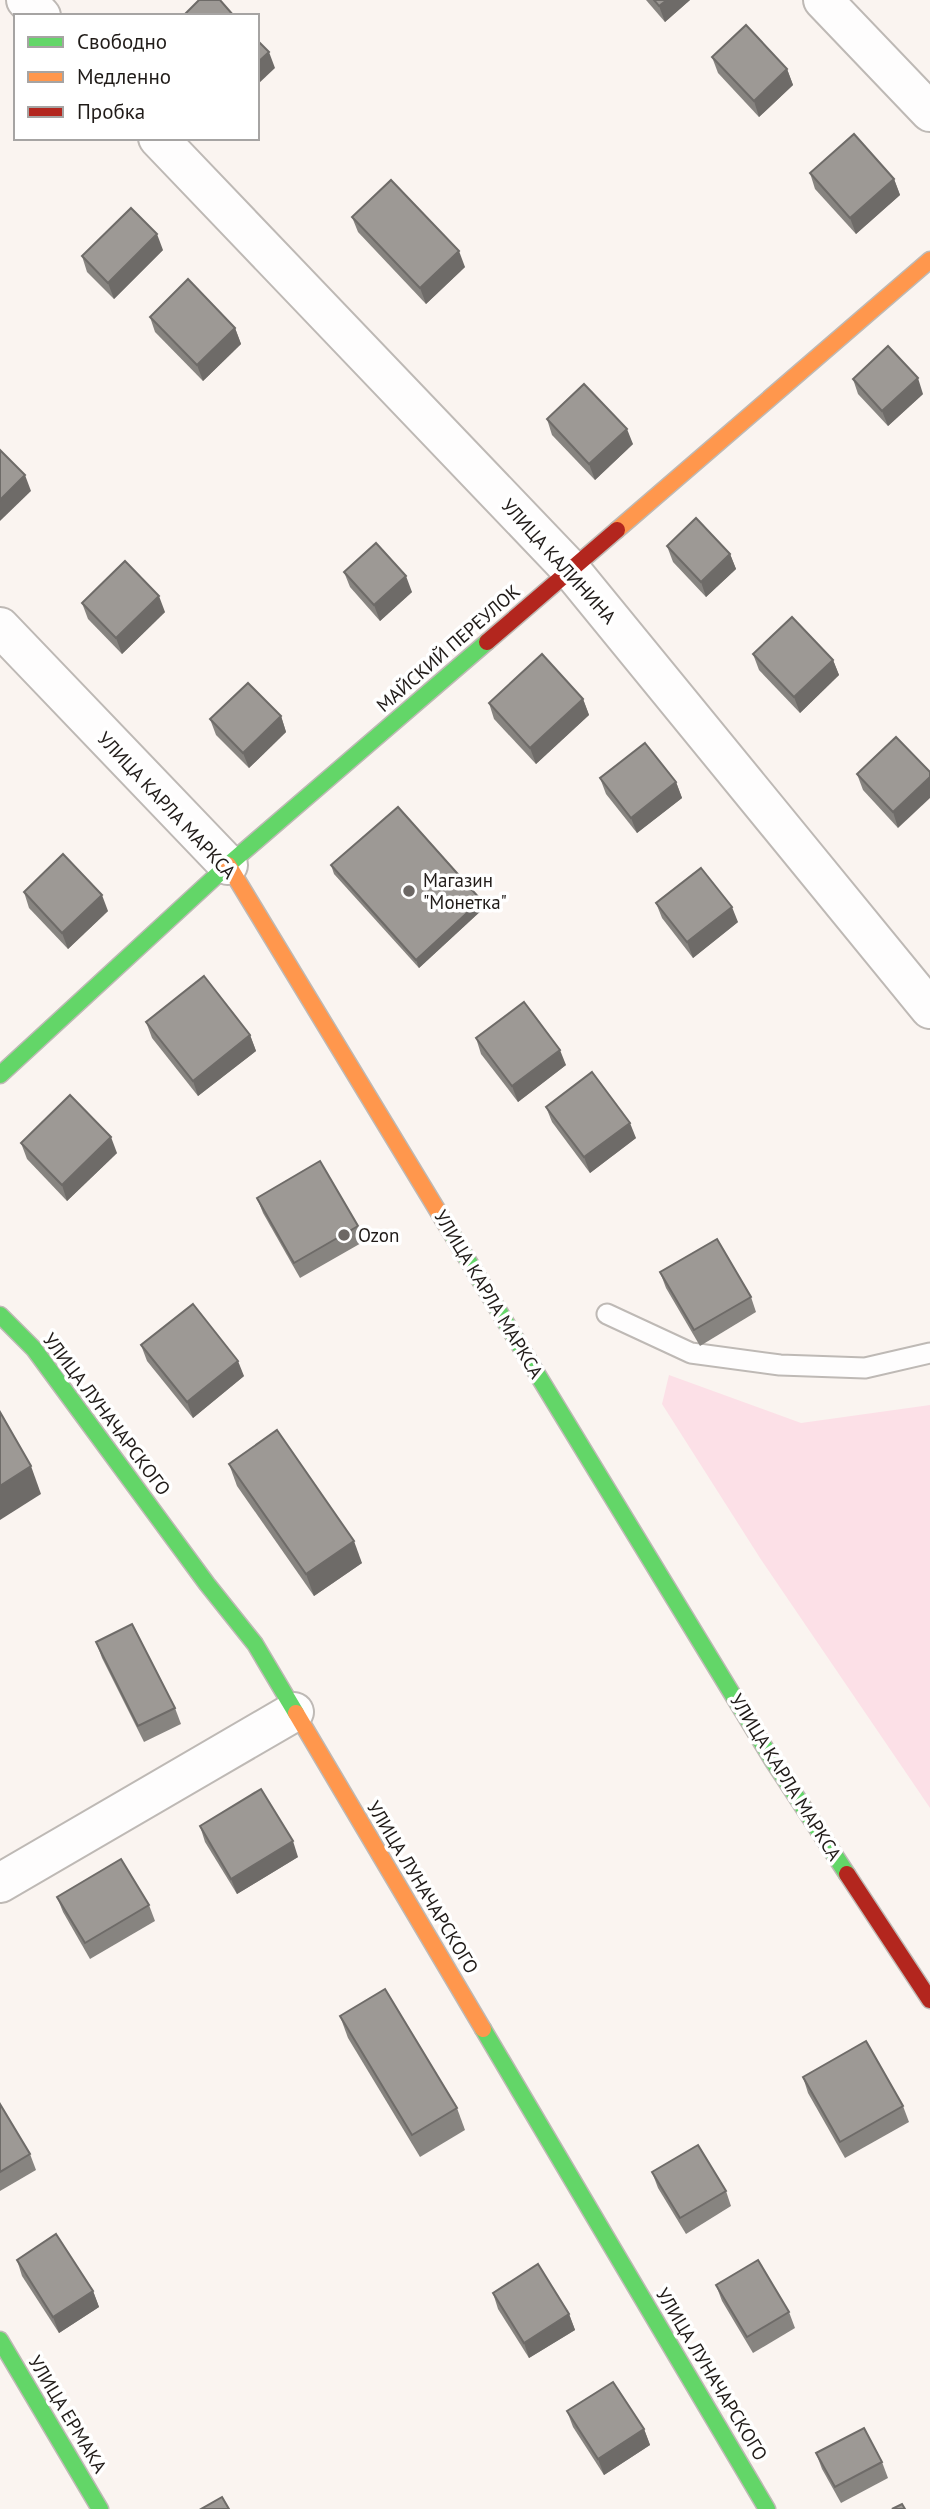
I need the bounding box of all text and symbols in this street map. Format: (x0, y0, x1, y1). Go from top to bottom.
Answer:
legend (14, 14, 259, 140)
text: Свободно (77, 28, 167, 55)
text: Медленно (77, 63, 171, 90)
text: Пробка (77, 98, 145, 125)
street label: УЛИЦА КАЛИНИНА (496, 493, 622, 629)
street label: МАЙСКИЙ ПЕРЕУЛОК (371, 579, 525, 717)
street label: УЛИЦА КАРЛА МАРКСА (93, 727, 241, 883)
place label: Магазин "Монетка" (423, 868, 507, 914)
marker: Магазин "Монетка" (401, 883, 417, 899)
street label: УЛИЦА КАРЛА МАРКСА (429, 1205, 549, 1383)
place label: Ozon (358, 1223, 399, 1247)
marker: Ozon (336, 1227, 352, 1243)
street label: УЛИЦА ЛУНАЧАРСКОГО (38, 1328, 176, 1500)
street label: УЛИЦА КАРЛА МАРКСА (725, 1689, 847, 1865)
street label: УЛИЦА ЛУНАЧАРСКОГО (362, 1796, 484, 1978)
street label: УЛИЦА ЛУНАЧАРСКОГО (651, 2283, 773, 2465)
street label: УЛИЦА ЕРМАКА (24, 2351, 112, 2477)

